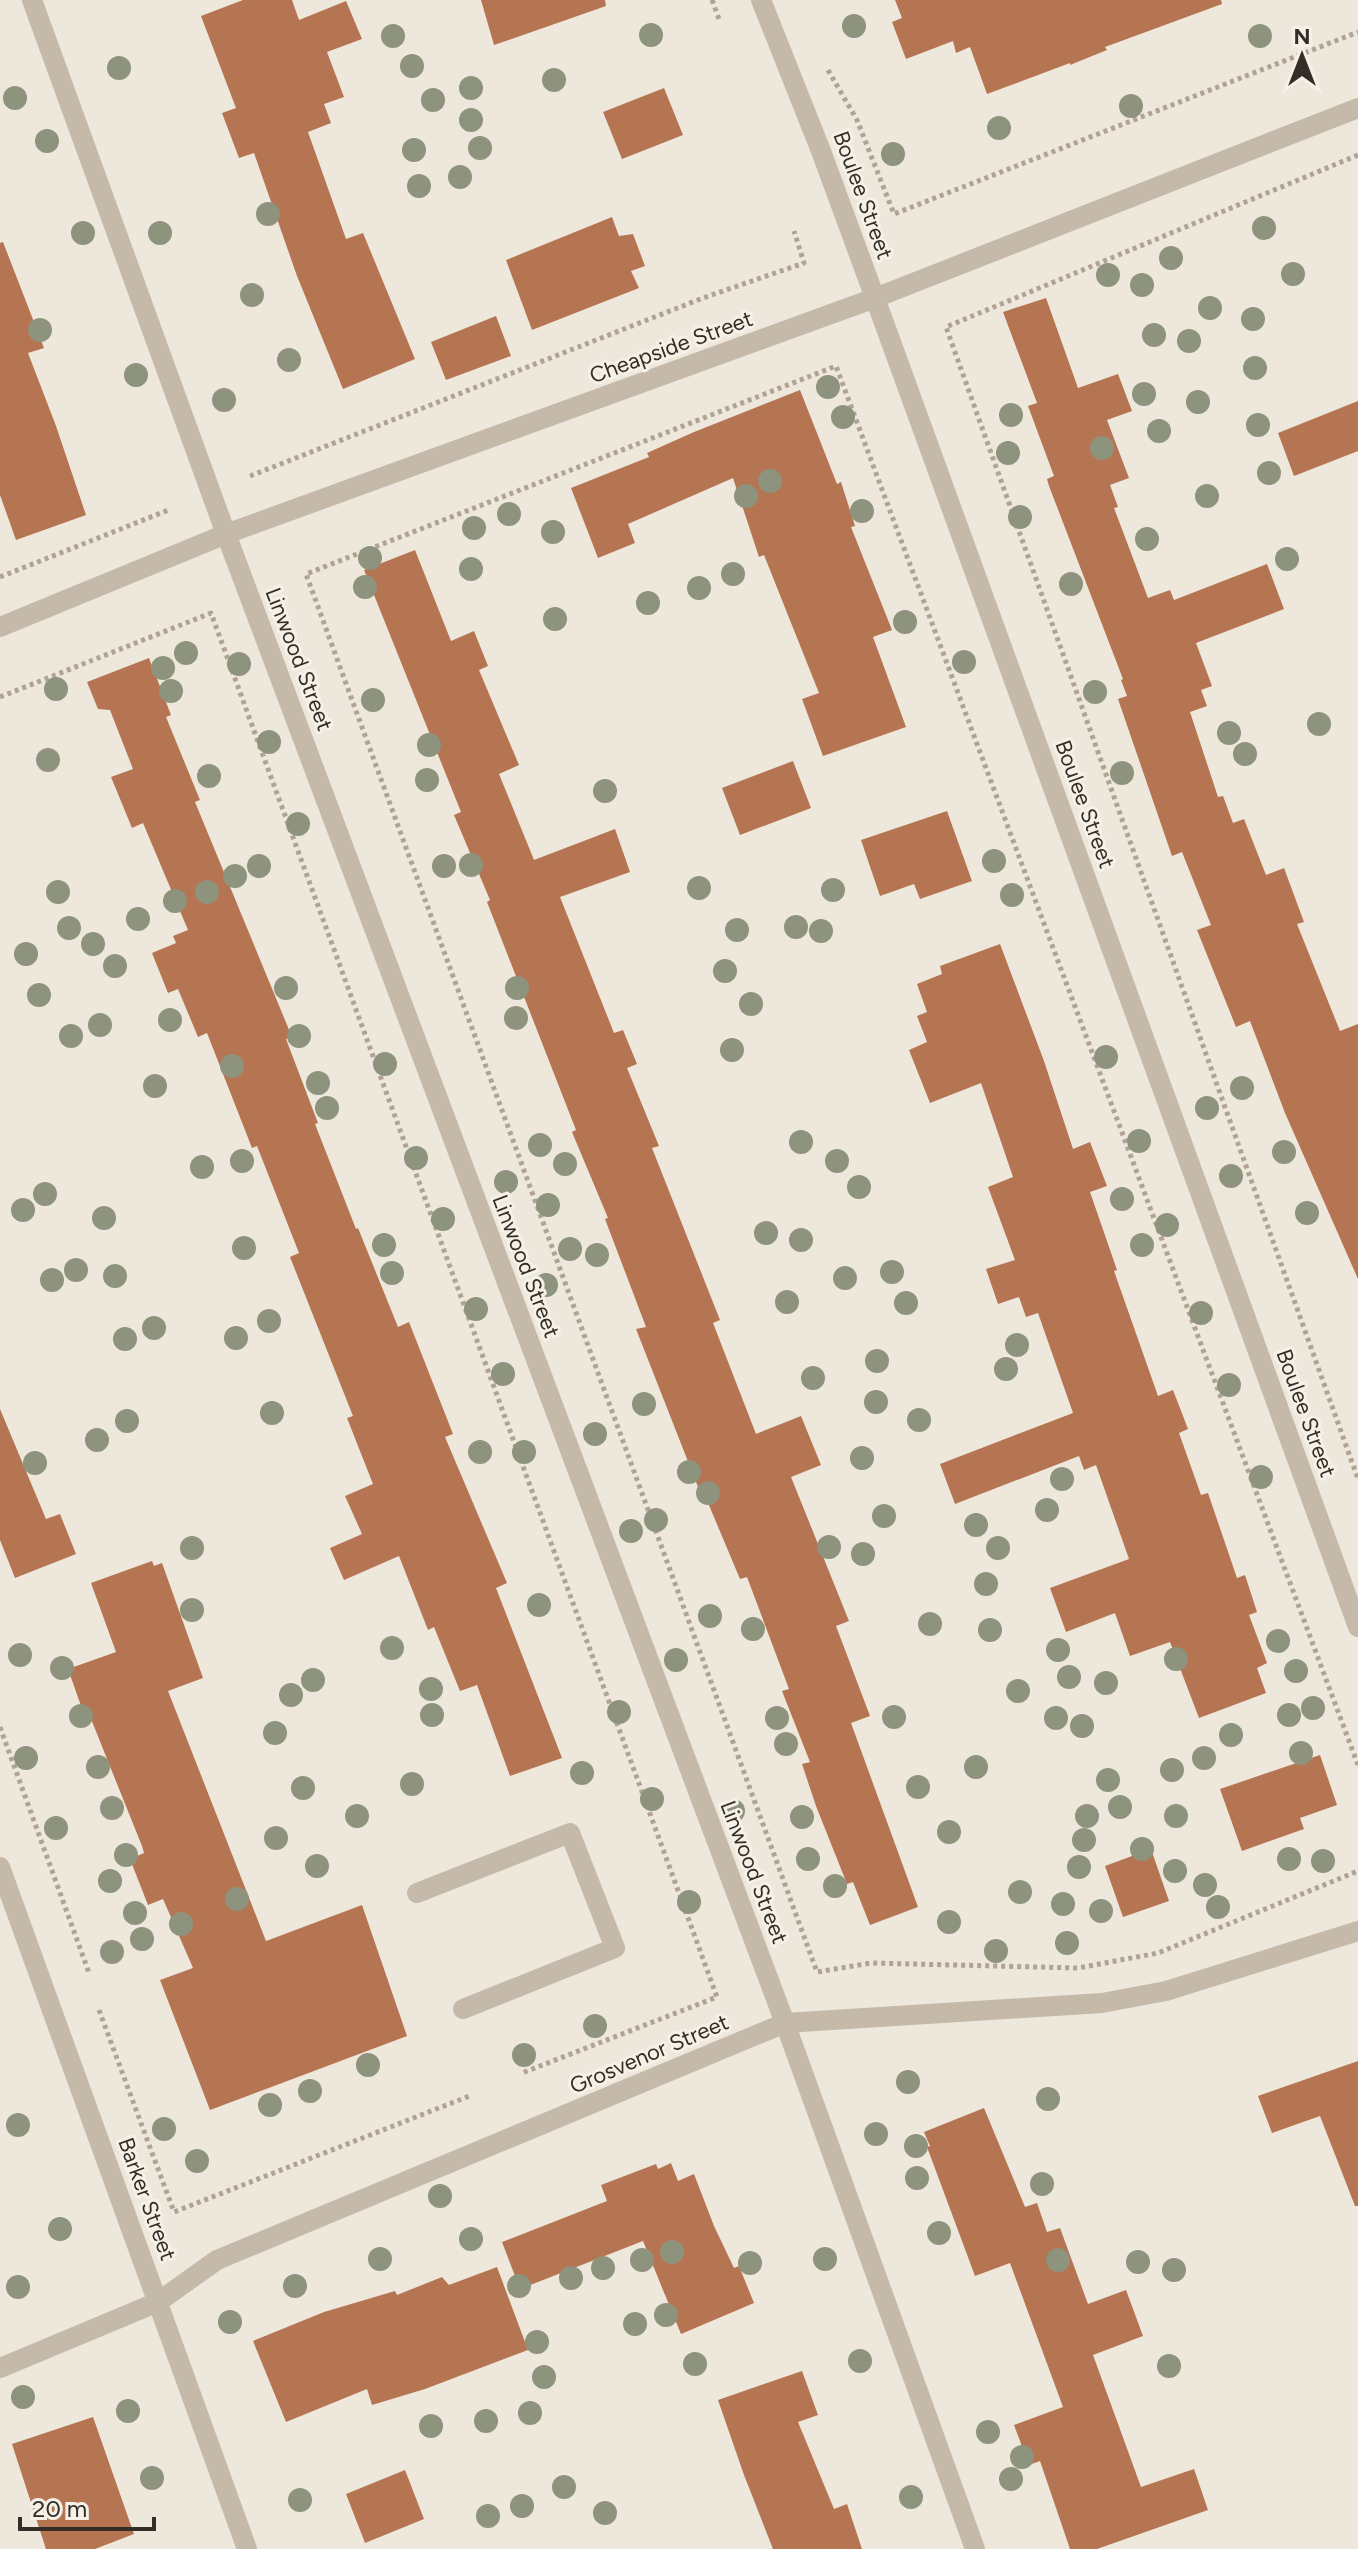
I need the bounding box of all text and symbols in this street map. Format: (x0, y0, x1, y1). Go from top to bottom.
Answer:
north arrow (1262, 16, 1342, 96)
text: N (1293, 23, 1311, 50)
street label: Boulee Street (827, 127, 899, 263)
street label: Cheapside Street (586, 305, 756, 389)
street label: Linwood Street (259, 584, 339, 734)
street label: Boulee Street (1049, 736, 1121, 872)
street label: Linwood Street (486, 1191, 566, 1341)
street label: Boulee Street (1270, 1345, 1342, 1481)
street label: Linwood Street (714, 1797, 794, 1947)
street label: Grosvenor Street (566, 2008, 732, 2100)
street label: Barker Street (112, 2134, 182, 2264)
scale bar (20, 2481, 154, 2531)
text: 20 m (32, 2494, 87, 2523)

